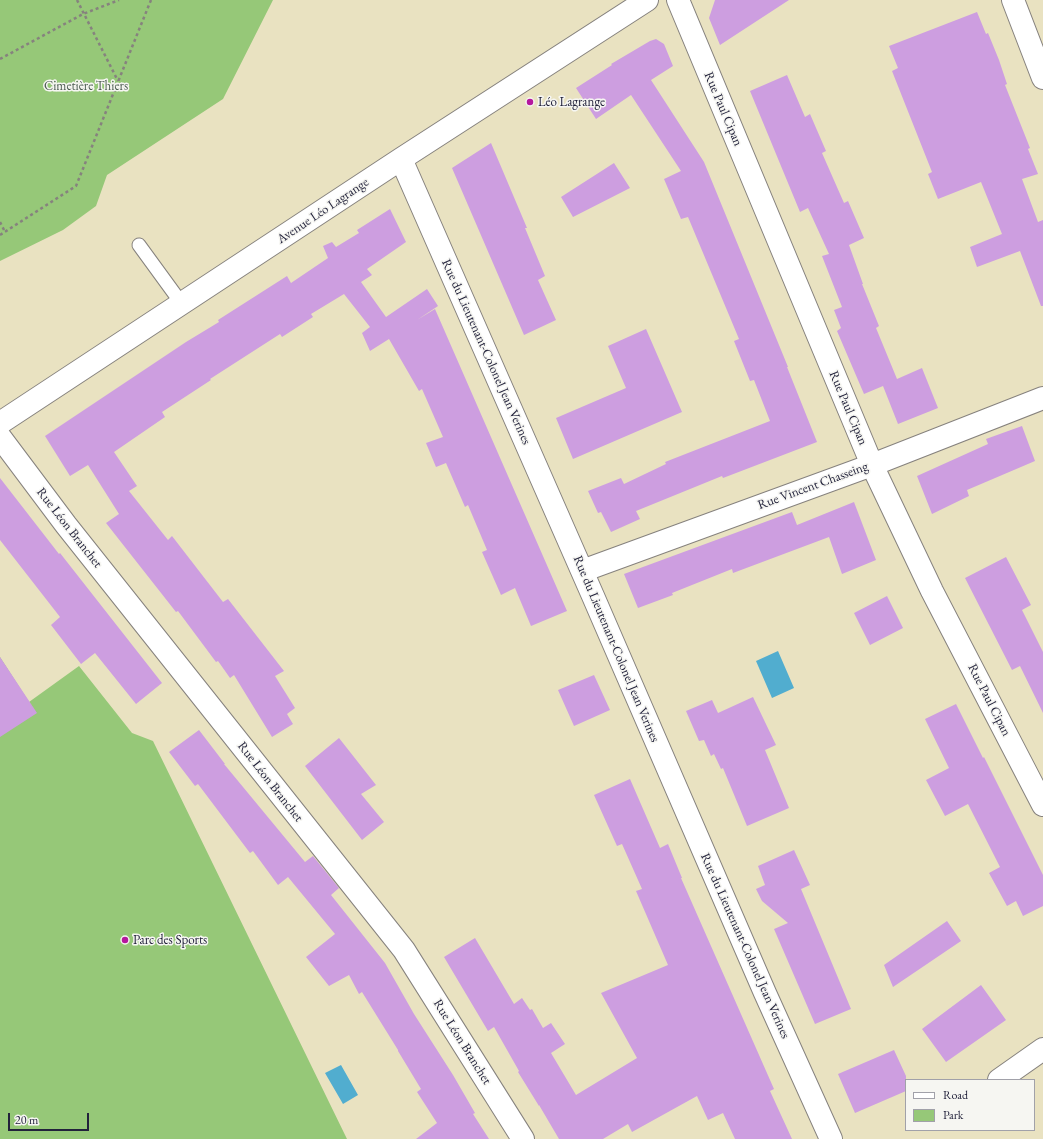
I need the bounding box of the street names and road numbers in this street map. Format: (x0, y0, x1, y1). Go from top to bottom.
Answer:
street label: Rue Paul Cipan (700, 70, 746, 148)
street label: Avenue Léo Lagrange (274, 175, 372, 247)
street label: Rue du Lieutenant-Colonel Jean Verines (438, 257, 534, 447)
street label: Rue Paul Cipan (825, 369, 871, 447)
street label: Rue Vincent Chasseing (756, 459, 870, 513)
street label: Rue Léon Branchet (33, 485, 105, 571)
street label: Rue du Lieutenant-Colonel Jean Verines (570, 553, 662, 745)
street label: Rue Paul Cipan (964, 661, 1014, 739)
street label: Rue Léon Branchet (234, 739, 306, 825)
street label: Rue du Lieutenant-Colonel Jean Verines (697, 851, 793, 1041)
street label: Rue Léon Branchet (430, 997, 494, 1087)

